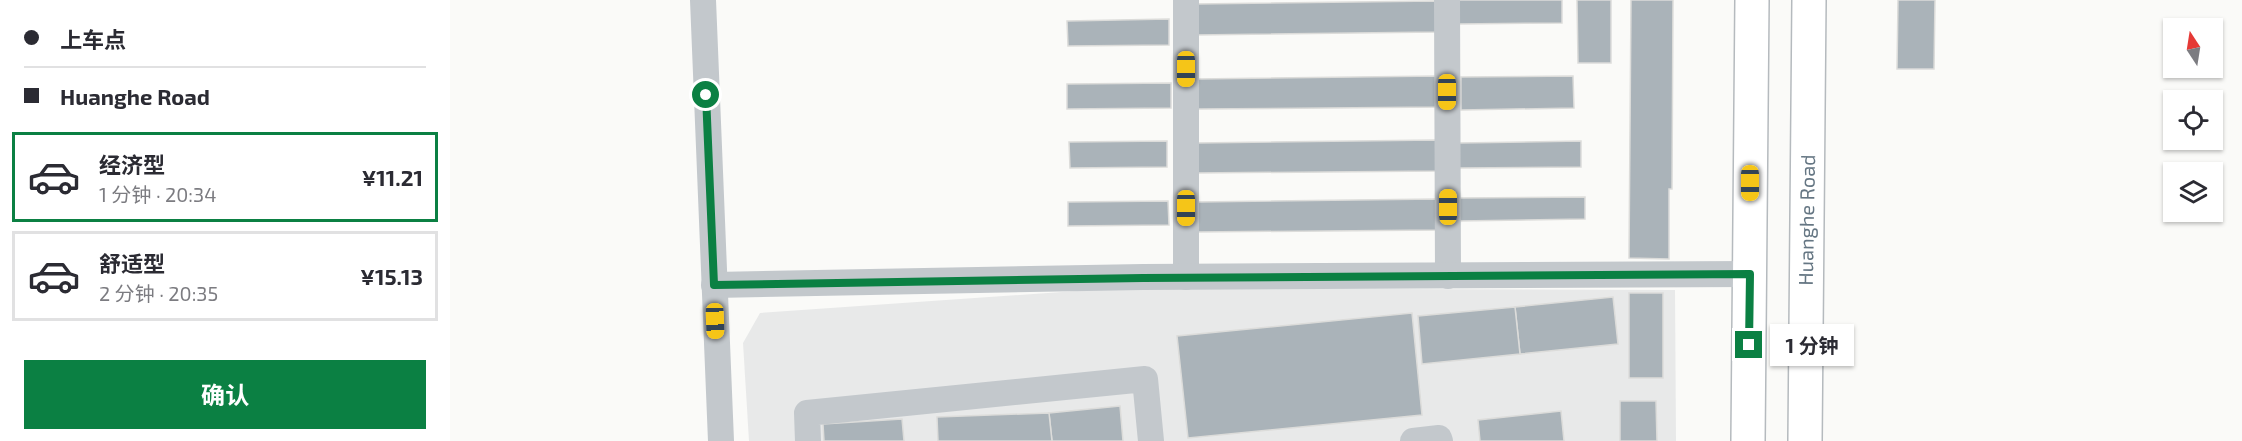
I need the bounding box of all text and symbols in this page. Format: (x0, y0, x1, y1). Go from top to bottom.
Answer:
north arrow (2163, 18, 2223, 78)
map controls (2163, 18, 2223, 222)
text: 上车点 (60, 26, 126, 52)
car (1177, 51, 1195, 87)
car (1438, 74, 1456, 110)
route start (692, 81, 719, 108)
text: Huanghe Road (60, 83, 210, 109)
button: locate (2163, 90, 2223, 150)
icon: car (27, 150, 81, 204)
text: 经济型 (99, 151, 165, 177)
street label: Huanghe Road (1793, 154, 1819, 286)
button: layers (2163, 162, 2223, 222)
text: ¥11.21 (362, 164, 423, 190)
car (1741, 165, 1759, 201)
text: 1 分钟 · 20:34 (99, 182, 217, 206)
car (1439, 189, 1457, 225)
car (1177, 190, 1195, 226)
icon: car (27, 249, 81, 303)
text: 舒适型 (99, 250, 165, 276)
text: ¥15.13 (360, 263, 423, 289)
text: 2 分钟 · 20:35 (99, 281, 218, 305)
car (705, 303, 725, 339)
callout: 1 分钟 (1770, 324, 1854, 366)
route end (1735, 331, 1762, 358)
text: 1 分钟 (1786, 333, 1838, 357)
button: 确认 (24, 360, 426, 429)

